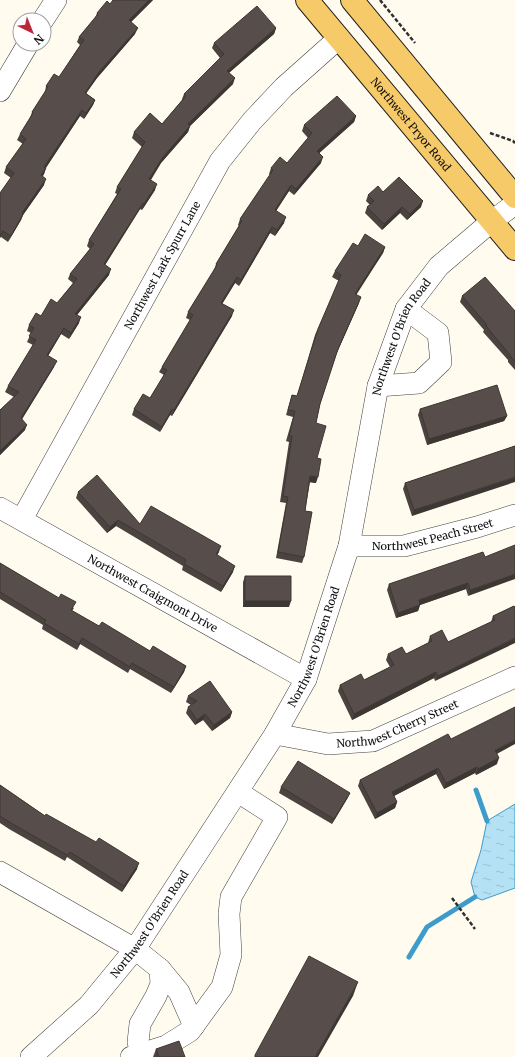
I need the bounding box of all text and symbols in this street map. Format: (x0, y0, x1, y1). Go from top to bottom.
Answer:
north arrow (12, 12, 52, 52)
text: N (31, 31, 47, 48)
street label: Northwest Pryor Road (368, 75, 454, 174)
street label: Northwest Lark Spurr Lane (121, 198, 204, 332)
street label: Northwest O'Brien Road (369, 275, 434, 396)
street label: Northwest Peach Street (372, 515, 496, 553)
street label: Northwest Craigmont Drive (85, 552, 220, 635)
street label: Northwest O'Brien Road (285, 584, 343, 709)
street label: Northwest Cherry Street (336, 696, 461, 750)
street label: Northwest O'Brien Road (107, 867, 192, 981)

